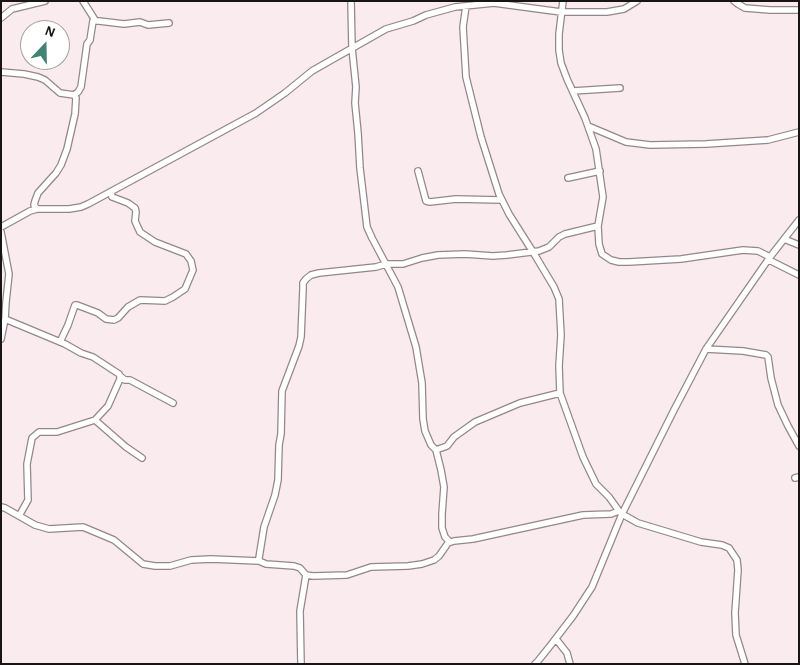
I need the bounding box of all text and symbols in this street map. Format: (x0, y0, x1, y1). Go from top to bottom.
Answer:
north arrow (20, 20, 70, 70)
text: N (43, 24, 57, 40)

